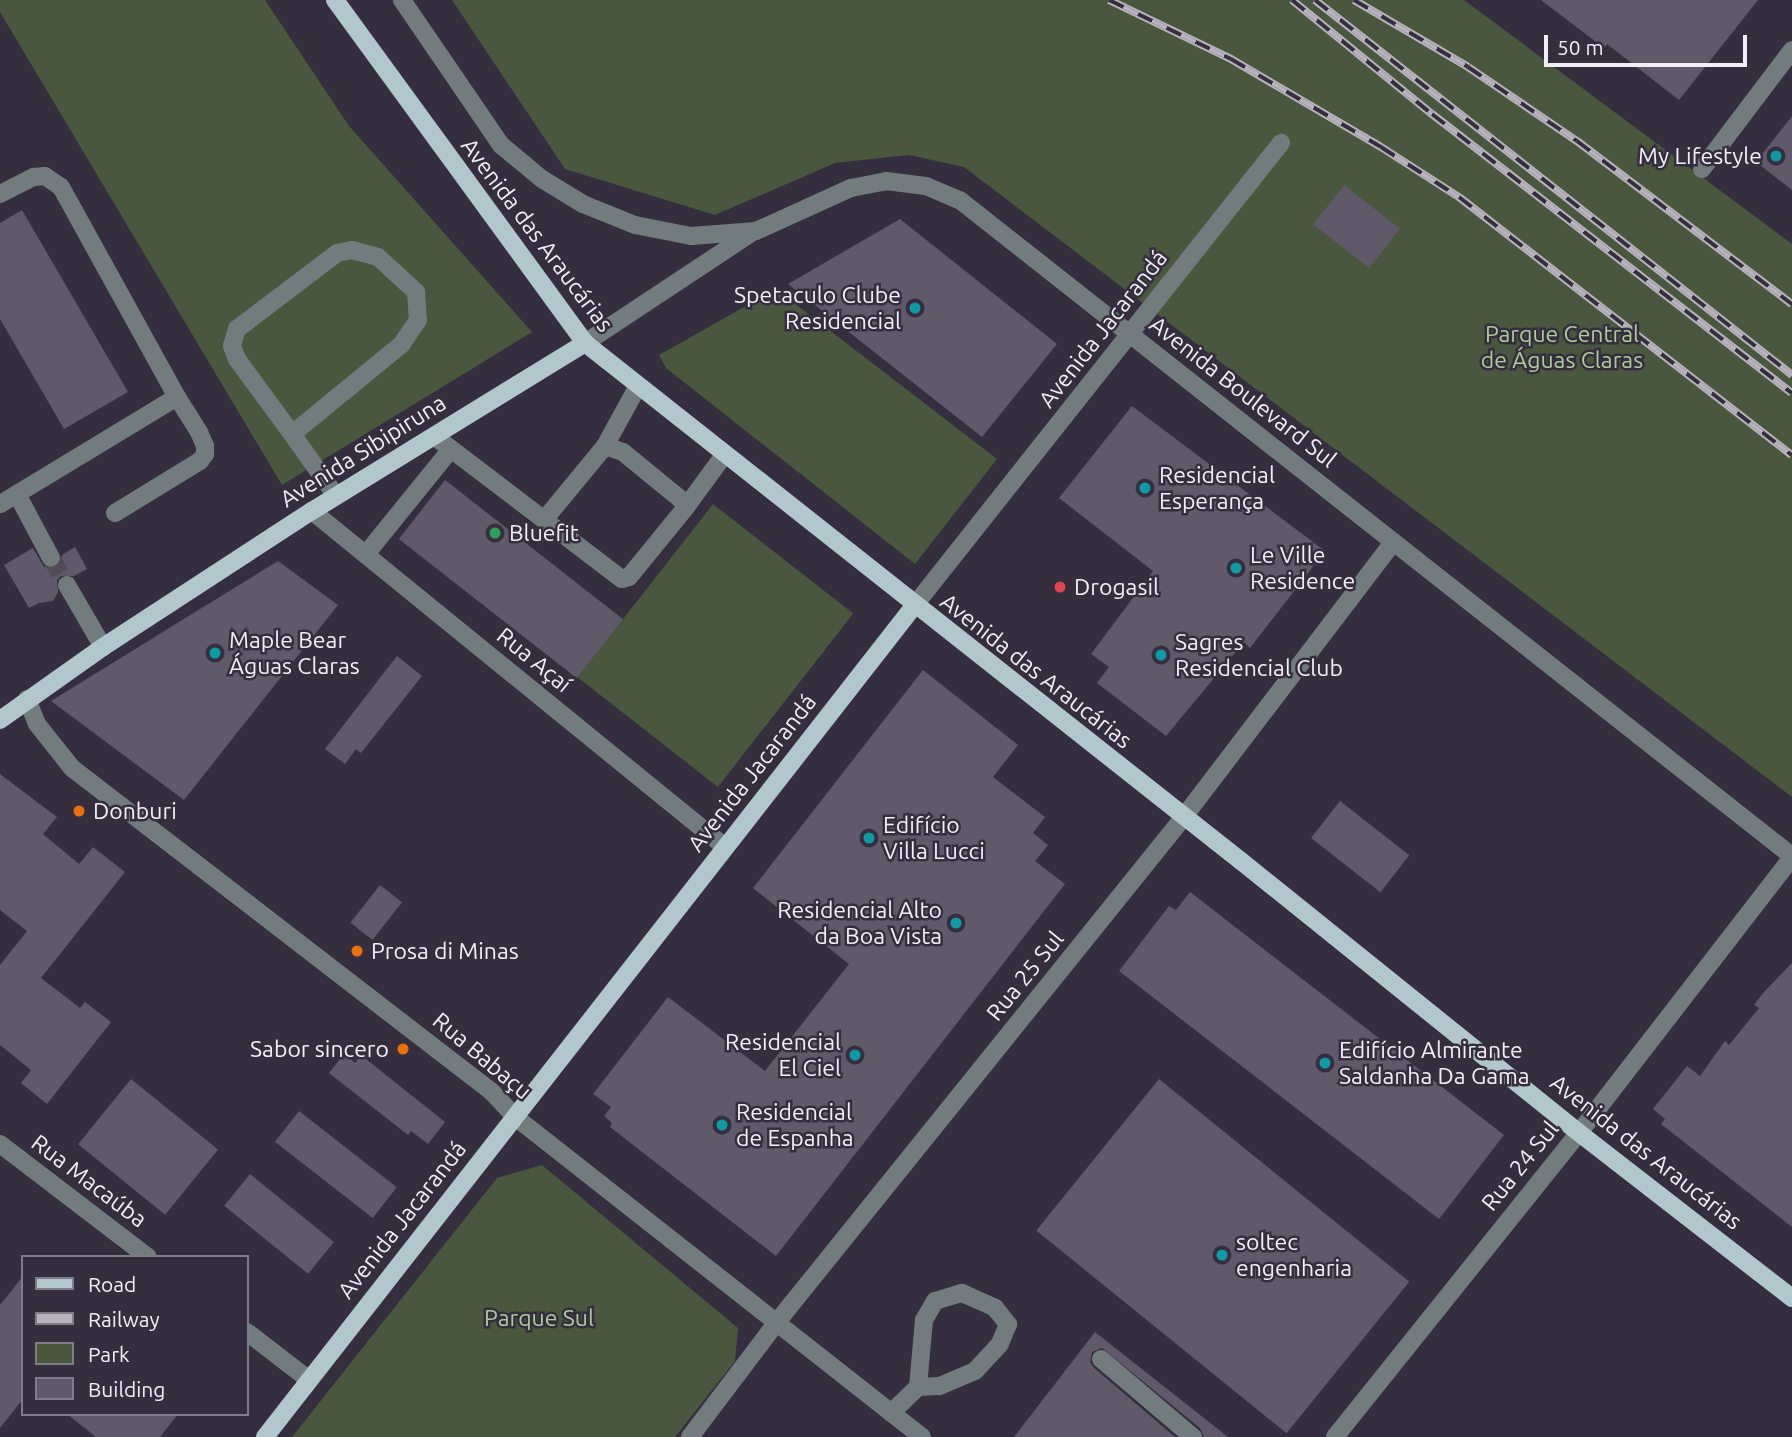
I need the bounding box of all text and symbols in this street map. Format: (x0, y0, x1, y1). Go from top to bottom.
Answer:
scale bar (1547, 21, 1750, 65)
text: 50 m (1557, 35, 1604, 59)
street label: Avenida das Araucárias (455, 133, 619, 337)
place label: My Lifestyle (1638, 142, 1762, 170)
marker: My Lifestyle (1768, 148, 1784, 164)
street label: Avenida Jacarandá (1033, 245, 1173, 413)
place label: Spetaculo Clube Residencial (734, 281, 901, 335)
marker: Spetaculo Clube Residencial (907, 300, 923, 316)
street label: Avenida Boulevard Sul (1144, 311, 1342, 473)
park label: Parque Central de Águas Claras (1481, 320, 1643, 374)
street label: Avenida Sibipiruna (275, 389, 451, 513)
place label: Residencial Esperança (1159, 461, 1275, 515)
marker: Residencial Esperança (1137, 480, 1153, 496)
place label: Bluefit (509, 519, 579, 547)
marker: Bluefit (487, 525, 503, 541)
place label: Le Ville Residence (1250, 541, 1355, 595)
marker: Le Ville Residence (1228, 560, 1244, 576)
place label: Drogasil (1074, 573, 1159, 601)
marker: Drogasil (1052, 579, 1068, 595)
street label: Avenida das Araucárias (935, 588, 1137, 754)
street label: Rua Açaí (491, 622, 577, 698)
place label: Maple Bear Águas Claras (229, 626, 360, 680)
place label: Sagres Residencial Club (1175, 628, 1343, 682)
marker: Maple Bear Águas Claras (207, 645, 223, 661)
marker: Sagres Residencial Club (1153, 647, 1169, 663)
street label: Avenida Jacarandá (682, 689, 822, 857)
place label: Donburi (93, 797, 177, 825)
marker: Donburi (71, 803, 87, 819)
place label: Edifício Villa Lucci (883, 811, 985, 865)
marker: Edifício Villa Lucci (861, 830, 877, 846)
place label: Residencial Alto da Boa Vista (777, 896, 942, 950)
marker: Residencial Alto da Boa Vista (948, 915, 964, 931)
street label: Rua 25 Sul (981, 926, 1069, 1026)
place label: Prosa di Minas (371, 937, 519, 965)
marker: Prosa di Minas (349, 943, 365, 959)
street label: Rua Babaçu (427, 1007, 537, 1105)
place label: Residencial El Ciel (725, 1028, 841, 1082)
place label: Sabor sincero (250, 1035, 389, 1063)
place label: Edifício Almirante Saldanha Da Gama (1339, 1036, 1530, 1090)
marker: Sabor sincero (395, 1041, 411, 1057)
marker: Residencial El Ciel (847, 1047, 863, 1063)
marker: Edifício Almirante Saldanha Da Gama (1317, 1055, 1333, 1071)
street label: Avenida das Araucárias (1545, 1069, 1747, 1235)
place label: Residencial de Espanha (736, 1098, 854, 1152)
street label: Rua 24 Sul (1476, 1116, 1564, 1216)
marker: Residencial de Espanha (714, 1117, 730, 1133)
street label: Rua Macaúba (26, 1129, 152, 1233)
street label: Avenida Jacarandá (332, 1136, 472, 1304)
place label: soltec engenharia (1236, 1228, 1352, 1282)
marker: soltec engenharia (1214, 1247, 1230, 1263)
legend (21, 1255, 248, 1416)
text: Road (88, 1272, 136, 1296)
park label: Parque Sul (484, 1304, 594, 1332)
text: Railway (88, 1307, 160, 1331)
text: Park (88, 1342, 130, 1366)
text: Building (88, 1377, 165, 1401)

